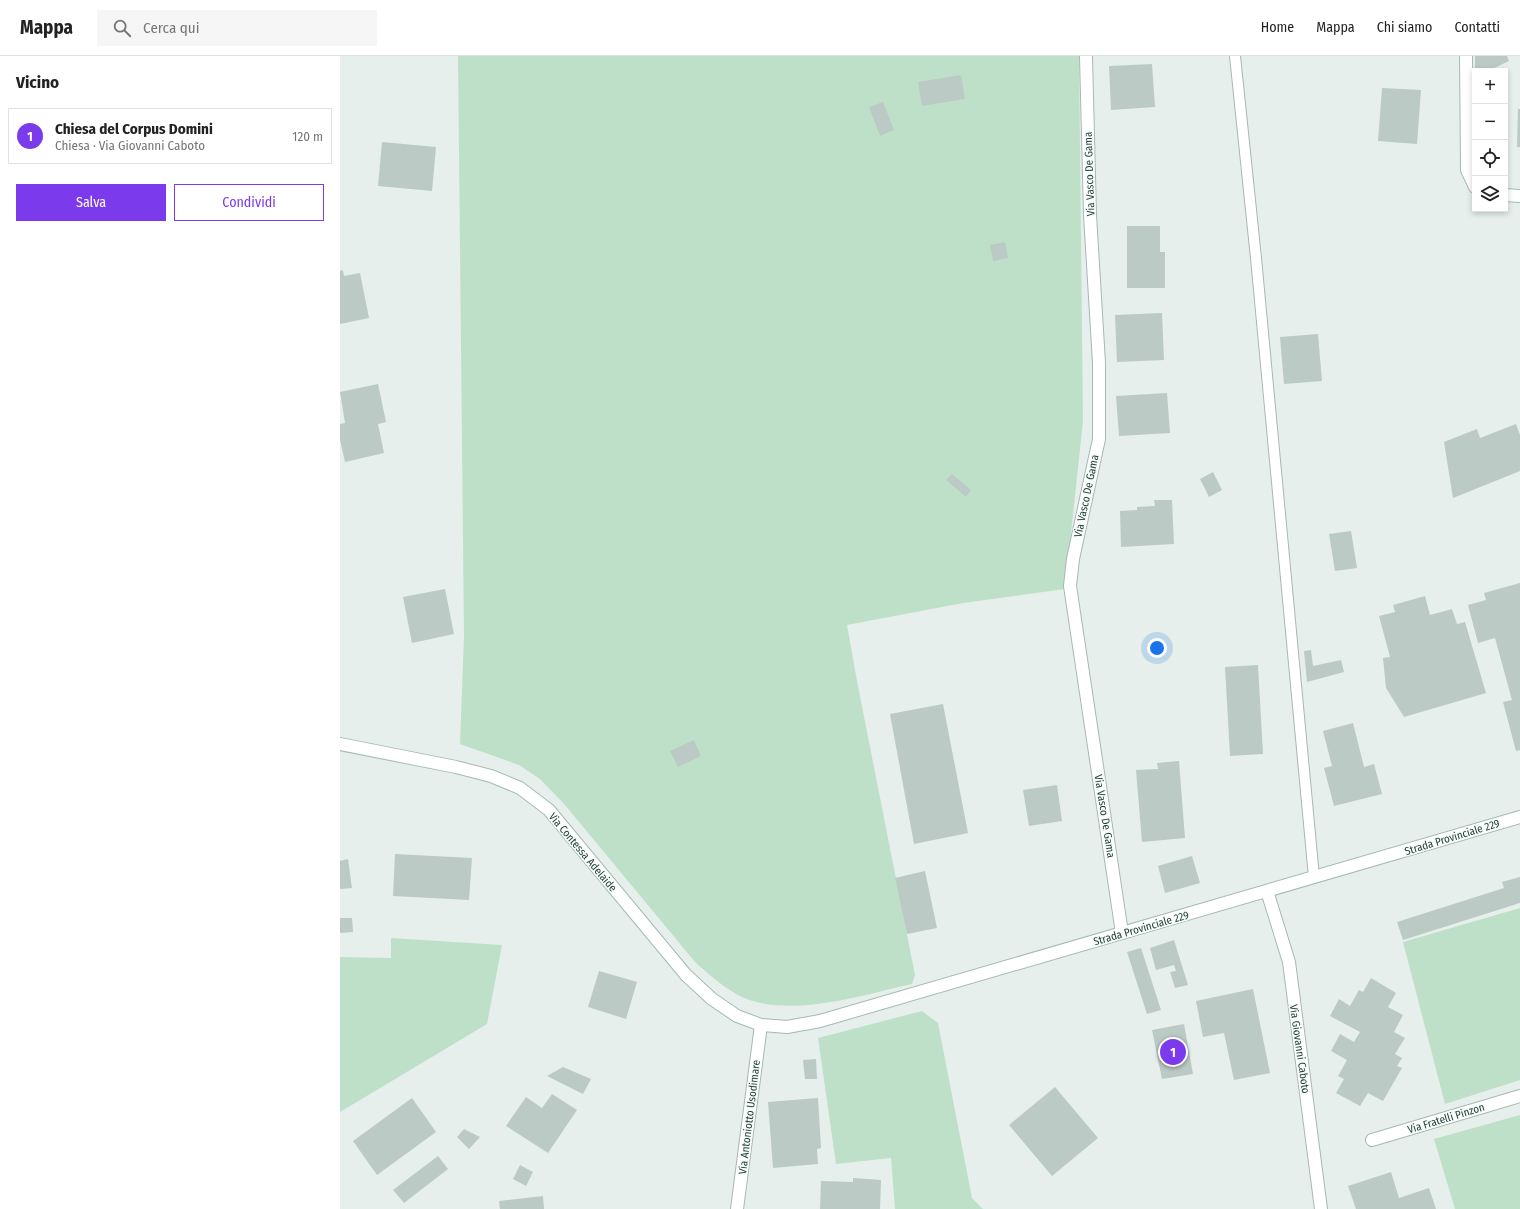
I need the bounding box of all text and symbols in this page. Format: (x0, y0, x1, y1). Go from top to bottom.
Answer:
search box (97, 10, 377, 46)
text: Mappa (20, 16, 73, 39)
icon: search (111, 17, 133, 39)
text: Cerca qui (143, 19, 199, 37)
text: Home (1261, 19, 1294, 36)
text: Mappa (1316, 19, 1355, 36)
text: Chi siamo (1377, 19, 1432, 36)
text: Contatti (1454, 19, 1500, 36)
map controls (1472, 68, 1508, 212)
button: + (1472, 68, 1508, 104)
text: Vicino (16, 72, 59, 93)
button: − (1472, 104, 1508, 140)
text: Chiesa del Corpus Domini (55, 120, 213, 138)
text: 1 (27, 129, 33, 144)
text: 120 m (292, 129, 323, 144)
street label: Via Vasco De Gama (1082, 132, 1097, 216)
text: Chiesa · Via Giovanni Caboto (55, 138, 205, 153)
button: locate (1472, 140, 1508, 176)
button: layers (1472, 176, 1508, 212)
button: Salva (16, 184, 166, 221)
button: Condividi (174, 184, 324, 221)
street label: Via Vasco De Gama (1071, 454, 1102, 539)
your location (1147, 638, 1167, 658)
street label: Via Vasco De Gama (1091, 773, 1118, 859)
street label: Via Contessa Adelaide (546, 810, 619, 894)
street label: Strada Provinciale 229 (1403, 817, 1501, 858)
street label: Strada Provinciale 229 (1092, 909, 1190, 948)
street label: Via Giovanni Caboto (1287, 1004, 1312, 1095)
pin: 1 (1160, 1037, 1186, 1067)
street label: Via Antoniotto Usodimare (736, 1059, 763, 1175)
street label: Via Fratelli Pinzon (1406, 1101, 1486, 1136)

